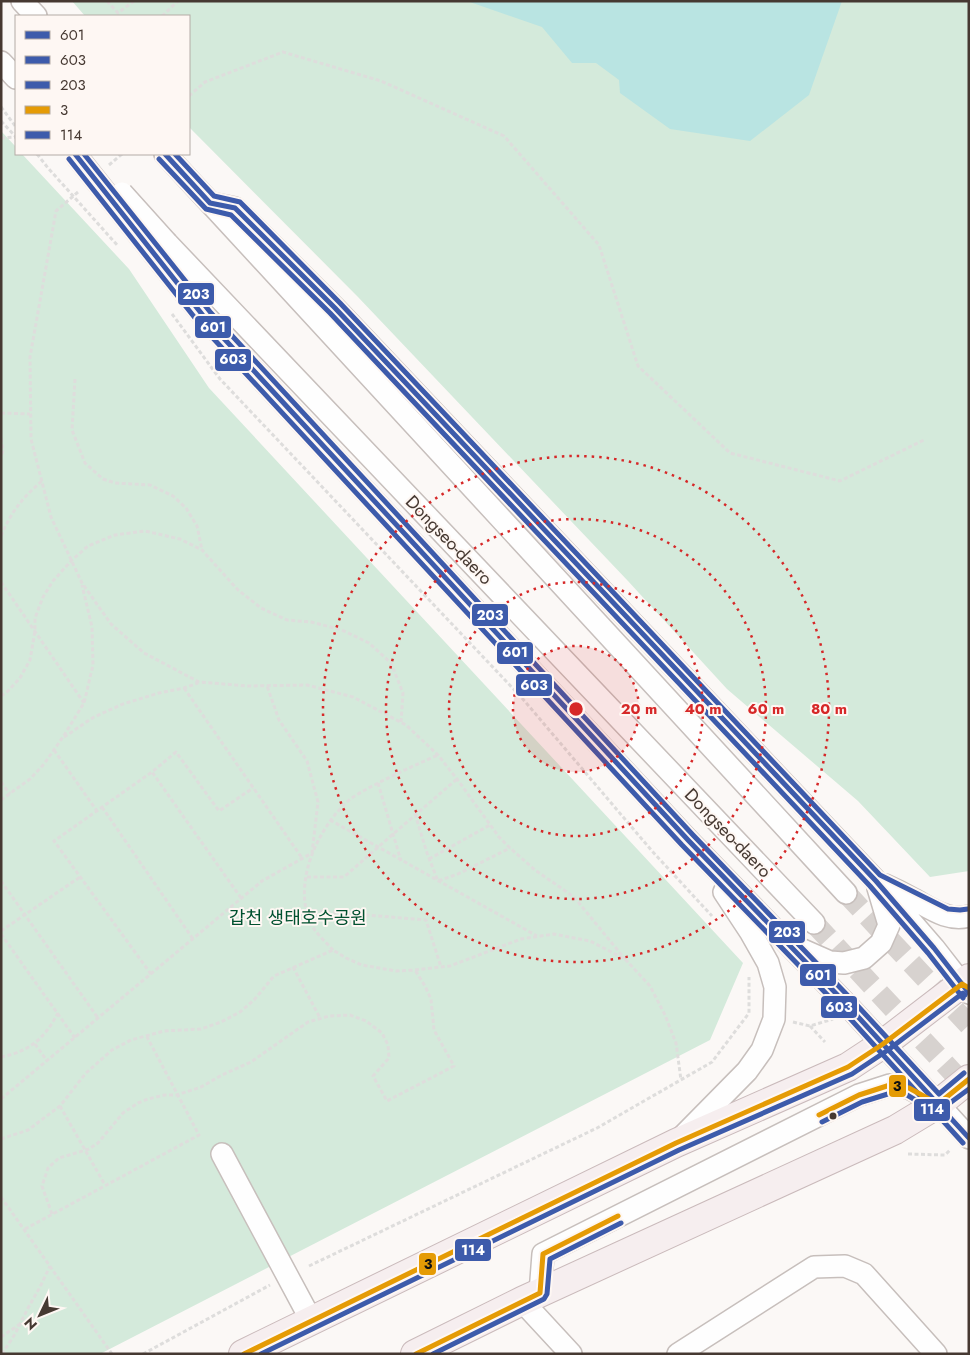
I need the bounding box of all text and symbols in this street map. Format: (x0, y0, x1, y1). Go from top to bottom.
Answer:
legend (15, 15, 190, 155)
text: 601 (60, 24, 84, 46)
text: 603 (60, 49, 86, 71)
text: 203 (60, 74, 86, 96)
text: 3 (60, 99, 68, 121)
text: 114 (60, 124, 83, 146)
line badge: 203 (177, 282, 215, 306)
text: 203 (182, 284, 210, 304)
line badge: 601 (194, 315, 232, 339)
text: 601 (200, 317, 226, 337)
line badge: 603 (214, 348, 252, 372)
text: 603 (219, 349, 247, 369)
street label: Dongseo-daero (399, 489, 499, 591)
line badge: 203 (471, 603, 509, 627)
text: 203 (476, 605, 504, 625)
line badge: 601 (496, 641, 534, 665)
text: 601 (502, 642, 528, 662)
line badge: 603 (515, 673, 553, 697)
text: 603 (520, 675, 548, 695)
text: 20 m (621, 698, 657, 720)
text: 40 m (684, 698, 722, 720)
text: 60 m (748, 698, 784, 720)
text: 80 m (811, 698, 847, 720)
centre of rings (567, 700, 585, 718)
street label: Dongseo-daero (678, 782, 778, 884)
park label: 갑천 생태호수공원 (229, 905, 367, 931)
line badge: 203 (768, 920, 806, 944)
text: 203 (773, 922, 801, 942)
line badge: 601 (799, 963, 837, 987)
text: 601 (805, 965, 831, 985)
line badge: 603 (820, 995, 858, 1019)
text: 603 (825, 997, 853, 1017)
line badge: 3 (888, 1074, 907, 1098)
text: 3 (893, 1076, 902, 1096)
line badge: 114 (913, 1098, 951, 1122)
text: 114 (920, 1099, 944, 1119)
unlabelled marker (828, 1111, 838, 1121)
line badge: 114 (454, 1238, 492, 1262)
text: 114 (461, 1240, 485, 1260)
line badge: 3 (418, 1252, 437, 1276)
text: 3 (424, 1254, 433, 1274)
north arrow (15, 1290, 65, 1340)
text: N (19, 1313, 42, 1335)

